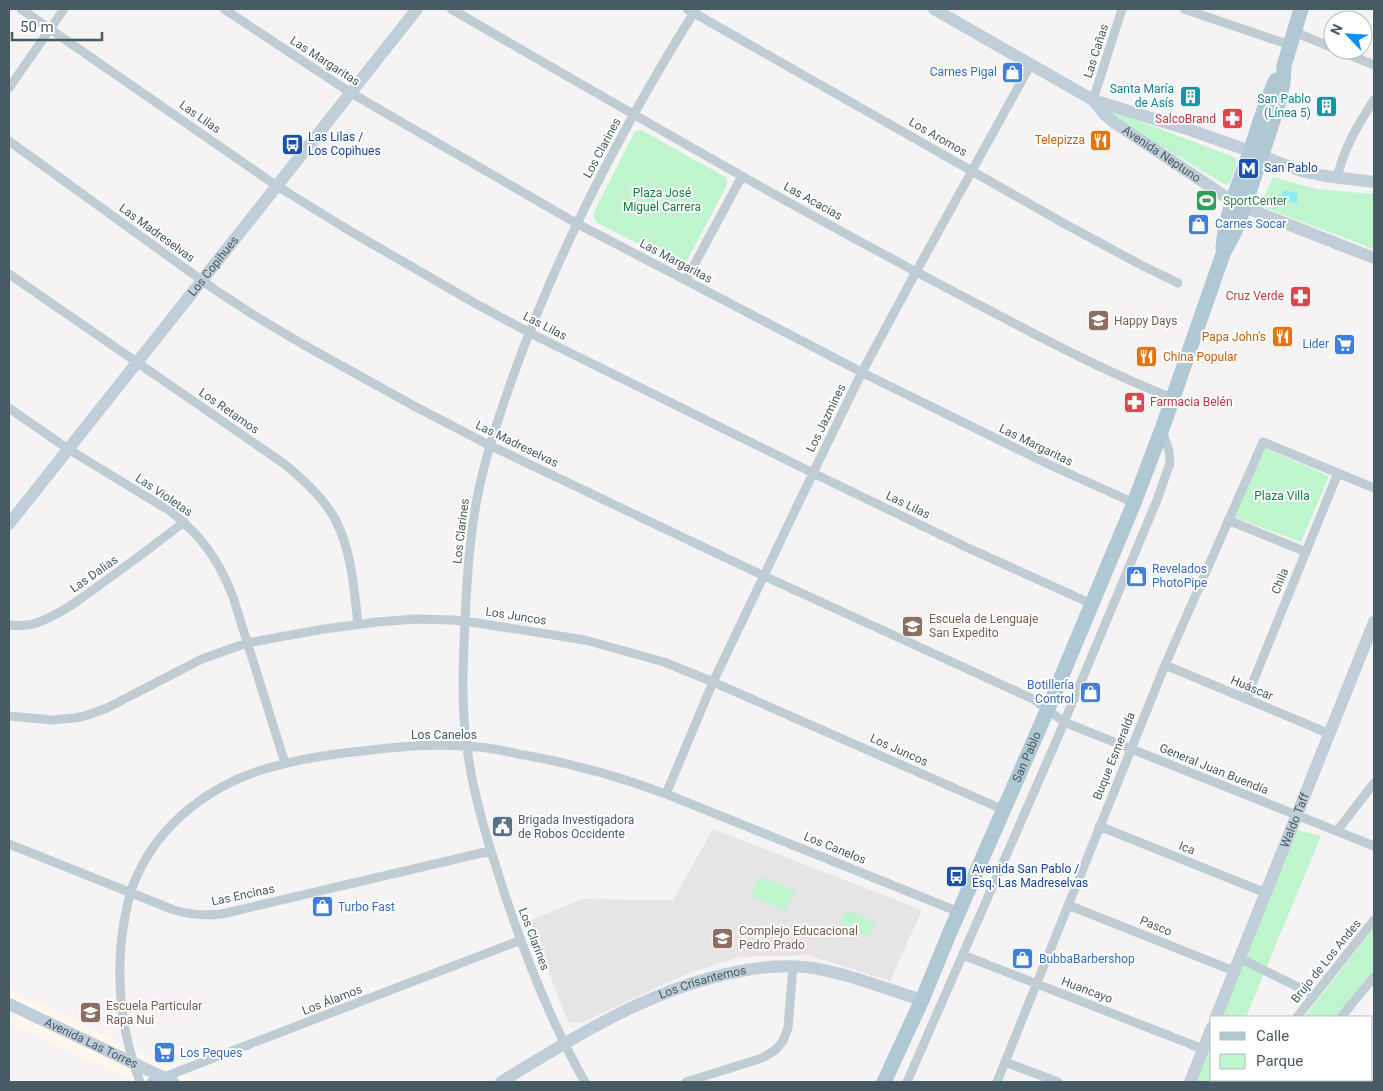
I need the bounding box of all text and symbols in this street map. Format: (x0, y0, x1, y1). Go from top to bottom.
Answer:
scale bar (12, 10, 102, 42)
north arrow (1323, 10, 1373, 60)
text: 50 m (20, 18, 54, 36)
street label: Las Cañas (1081, 22, 1111, 80)
text: N (1327, 22, 1346, 37)
street label: Las Margaritas (288, 33, 362, 89)
shop icon: Carnes Pigal (1001, 60, 1025, 84)
place label: Carnes Pigal (930, 65, 997, 79)
place label: Santa María de Asís (1110, 82, 1174, 110)
building icon: Santa María de Asís (1178, 84, 1202, 108)
place label: San Pablo (Línea 5) (1257, 92, 1311, 120)
building icon: San Pablo (Línea 5) (1315, 94, 1339, 118)
street label: Las Lilas (177, 98, 223, 136)
pharmacy icon: SalcoBrand (1220, 107, 1244, 131)
place label: SalcoBrand (1155, 112, 1216, 126)
street label: Los Aromos (906, 115, 970, 159)
street label: Los Clarines (580, 116, 624, 180)
street label: Avenida Neptuno (1120, 123, 1204, 185)
restaurant icon: Telepizza (1089, 128, 1113, 152)
place label: Las Lilas / Los Copihues (308, 130, 381, 158)
bus stop icon: Las Lilas / Los Copihues (280, 132, 304, 156)
place label: Telepizza (1035, 133, 1085, 147)
metro station icon: San Pablo (1236, 156, 1260, 180)
place label: San Pablo (1264, 161, 1318, 175)
street label: Las Acacias (781, 179, 845, 223)
park label: Plaza José Miguel Carrera (623, 186, 701, 214)
sports icon: SportCenter (1195, 189, 1219, 213)
place label: SportCenter (1223, 194, 1287, 208)
street label: Las Madreselvas (116, 201, 198, 265)
shop icon: Carnes Socar (1187, 212, 1211, 236)
place label: Carnes Socar (1215, 217, 1286, 231)
street label: Los Copihues (185, 233, 241, 299)
street label: Las Margaritas (637, 236, 715, 286)
pharmacy icon: Cruz Verde (1288, 284, 1312, 308)
place label: Cruz Verde (1226, 289, 1284, 303)
street label: Las Lilas (521, 309, 569, 343)
school or university icon: Happy Days (1086, 309, 1110, 333)
place label: Happy Days (1114, 314, 1177, 328)
restaurant icon: Papa John's (1270, 325, 1294, 349)
place label: Papa John's (1202, 330, 1266, 344)
supermarket icon: Lider (1333, 332, 1357, 356)
place label: Lider (1302, 337, 1329, 351)
restaurant icon: China Popular (1135, 345, 1159, 369)
place label: China Popular (1163, 350, 1238, 364)
street label: Los Jazmines (803, 382, 849, 454)
street label: Los Retamos (196, 385, 262, 437)
pharmacy icon: Farmacia Belén (1122, 390, 1146, 414)
place label: Farmacia Belén (1150, 395, 1233, 409)
street label: Las Madreselvas (473, 418, 561, 470)
street label: Las Margaritas (997, 421, 1075, 469)
street label: Las Violetas (133, 471, 195, 519)
street label: Las Lilas (884, 488, 932, 522)
park label: Plaza Villa (1254, 489, 1310, 503)
street label: Los Clarines (450, 497, 472, 565)
street label: Las Dalias (67, 552, 121, 596)
place label: Revelados PhotoPipe (1152, 562, 1207, 590)
shop icon: Revelados PhotoPipe (1124, 564, 1148, 588)
street label: Chila (1268, 566, 1292, 596)
street label: Los Juncos (484, 604, 548, 628)
place label: Escuela de Lenguaje San Expedito (929, 612, 1038, 640)
school or university icon: Escuela de Lenguaje San Expedito (901, 614, 925, 638)
street label: Huáscar (1229, 673, 1275, 703)
place label: Botillería Control (1027, 678, 1074, 706)
shop icon: Botillería Control (1078, 680, 1102, 704)
street label: Buque Esmeralda (1090, 710, 1138, 802)
street label: Los Canelos (411, 728, 477, 742)
street label: San Pablo (1009, 729, 1044, 784)
street label: Los Juncos (868, 731, 930, 769)
street label: General Juan Buendía (1157, 741, 1271, 797)
street label: Waldo Taff (1278, 790, 1312, 850)
place label: Brigada Investigadora de Robos Occidente (518, 813, 634, 841)
public building icon: Brigada Investigadora de Robos Occidente (490, 815, 514, 839)
street label: Los Canelos (802, 829, 868, 867)
street label: Ica (1177, 838, 1197, 858)
place label: Avenida San Pablo / Esq. Las Madreselvas (972, 862, 1088, 890)
bus stop icon: Avenida San Pablo / Esq. Las Madreselvas (944, 864, 968, 888)
street label: Las Encinas (210, 881, 276, 909)
shop icon: Turbo Fast (310, 895, 334, 919)
place label: Turbo Fast (338, 900, 395, 914)
street label: Los Clarines (516, 906, 552, 972)
street label: Pasco (1138, 913, 1174, 939)
street label: Brujo de Los Andes (1288, 916, 1364, 1006)
place label: Complejo Educacional Pedro Prado (739, 924, 858, 952)
school or university icon: Complejo Educacional Pedro Prado (711, 926, 735, 950)
shop icon: BubbaBarbershop (1011, 947, 1035, 971)
place label: BubbaBarbershop (1039, 952, 1135, 966)
street label: Los Crisantemos (657, 963, 747, 1002)
street label: Huancayo (1060, 974, 1115, 1006)
street label: Los Álamos (300, 981, 364, 1018)
place label: Escuela Particular Rapa Nui (106, 999, 202, 1027)
school or university icon: Escuela Particular Rapa Nui (78, 1001, 102, 1025)
street label: Avenida Las Torres (42, 1015, 140, 1071)
legend (1210, 1016, 1373, 1081)
text: Calle (1256, 1027, 1289, 1045)
supermarket icon: Los Peques (152, 1041, 176, 1065)
place label: Los Peques (180, 1046, 242, 1060)
text: Parque (1256, 1052, 1303, 1070)

